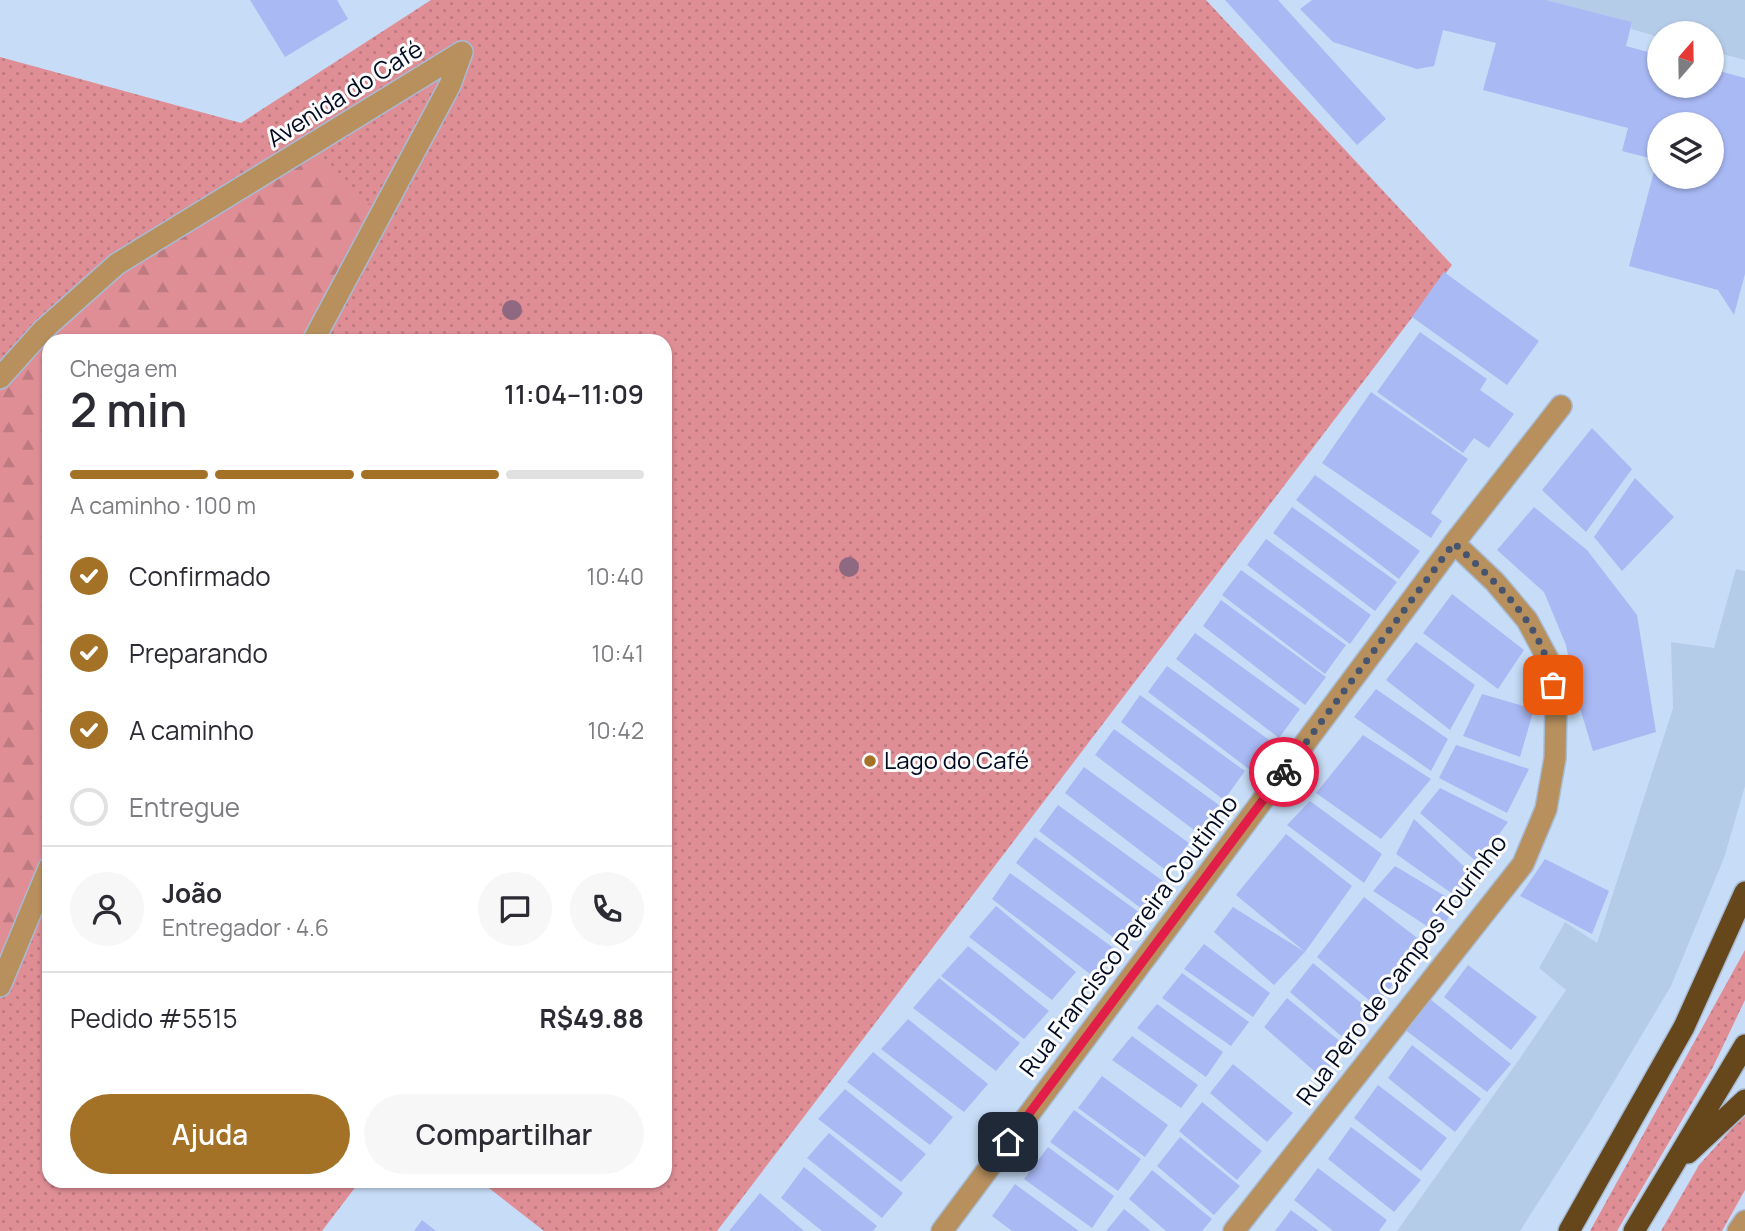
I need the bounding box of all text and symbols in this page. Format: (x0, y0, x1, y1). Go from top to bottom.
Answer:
north arrow (1647, 21, 1724, 98)
map controls (1647, 21, 1724, 189)
street label: Avenida do Café (260, 32, 428, 154)
button: layers (1647, 112, 1724, 189)
text: Chega em (70, 352, 177, 384)
text: 11:04–11:09 (504, 376, 644, 412)
text: 2 min (70, 378, 187, 441)
text: A caminho · 100 m (70, 489, 256, 521)
icon: check (70, 557, 108, 595)
text: Confirmado (129, 558, 271, 594)
text: 10:40 (587, 560, 644, 592)
icon: check (70, 634, 108, 672)
text: Preparando (129, 635, 268, 671)
text: 10:41 (592, 637, 644, 669)
pin (1523, 655, 1583, 715)
icon: bag (1534, 666, 1572, 704)
icon: check (70, 711, 108, 749)
text: A caminho (129, 712, 254, 748)
text: 10:42 (587, 714, 644, 746)
courier (1249, 737, 1319, 807)
place label: Lago do Café (884, 743, 1029, 776)
marker: Lago do Café (862, 753, 878, 769)
icon: bike (1265, 753, 1303, 791)
street label: Rua Francisco Pereira Coutinho (1011, 788, 1245, 1083)
text: Entregue (129, 789, 240, 825)
street label: Rua Pero de Campos Tourinho (1288, 827, 1514, 1111)
button: person (70, 872, 144, 946)
button: chat (478, 872, 552, 946)
button: phone (570, 872, 644, 946)
text: João (162, 875, 222, 911)
text: Entregador · 4.6 (162, 911, 329, 943)
text: Pedido #5515 (70, 1000, 237, 1036)
text: R$49.88 (540, 1000, 644, 1036)
button: Ajuda (70, 1094, 350, 1174)
button: Compartilhar (364, 1094, 644, 1174)
pin (978, 1112, 1038, 1172)
icon: home (989, 1123, 1027, 1161)

